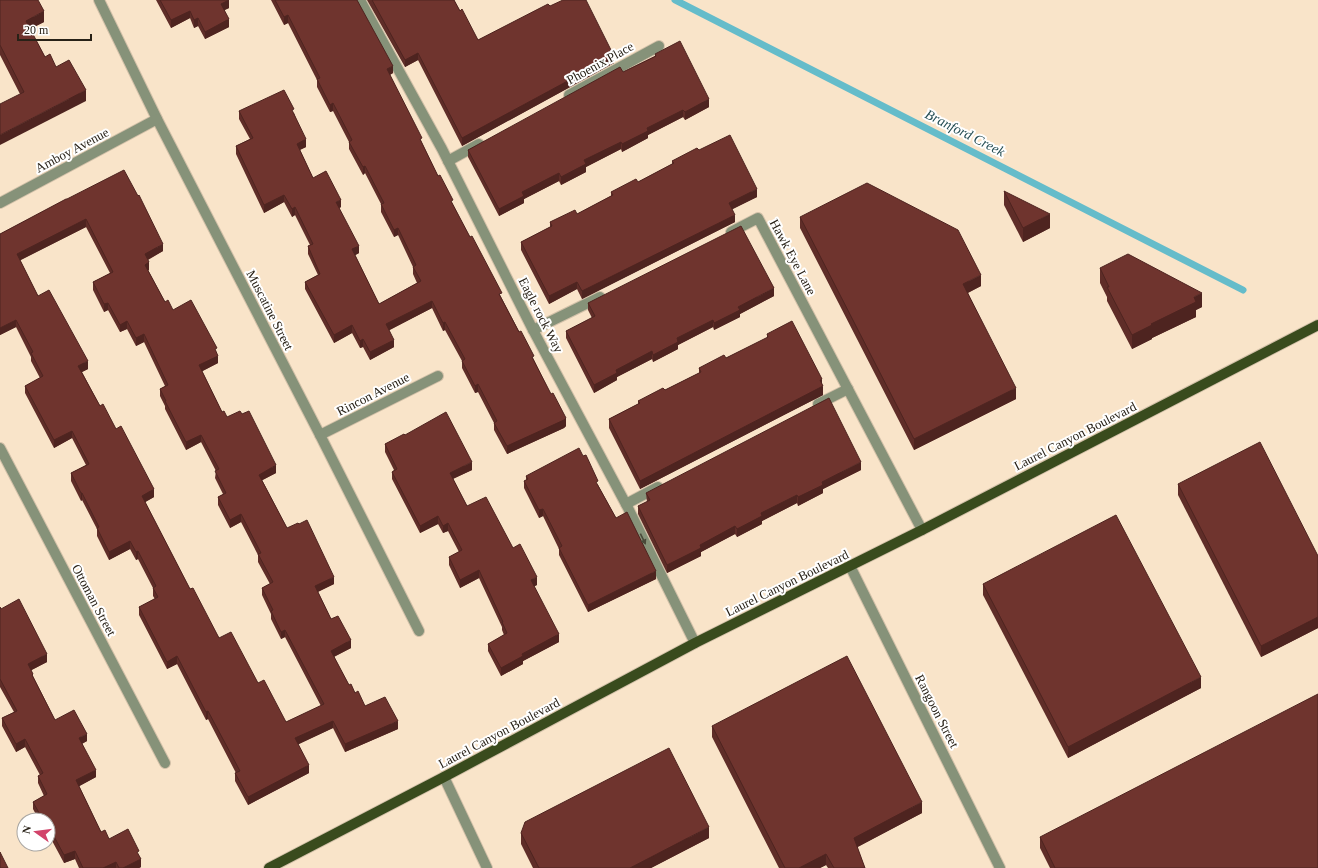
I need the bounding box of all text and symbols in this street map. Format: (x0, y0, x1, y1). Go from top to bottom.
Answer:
scale bar (18, 16, 91, 42)
text: 20 m (24, 23, 49, 37)
street label: Phoenix Place (564, 38, 636, 88)
water label: Branford Creek (923, 107, 1008, 160)
street label: Amboy Avenue (33, 124, 111, 176)
street label: Hawk Eye Lane (767, 217, 819, 298)
street label: Muscatine Street (243, 268, 297, 353)
street label: Eagle rock Way (516, 275, 567, 356)
street label: Rincon Avenue (334, 369, 412, 419)
street label: Laurel Canyon Boulevard (1011, 398, 1139, 473)
one-way arrow (640, 534, 646, 545)
street label: Laurel Canyon Boulevard (723, 546, 851, 619)
street label: Ottoman Street (69, 562, 119, 639)
street label: Rangoon Street (912, 672, 962, 751)
street label: Laurel Canyon Boulevard (436, 694, 563, 771)
north arrow (16, 812, 56, 852)
text: N (20, 824, 33, 835)

